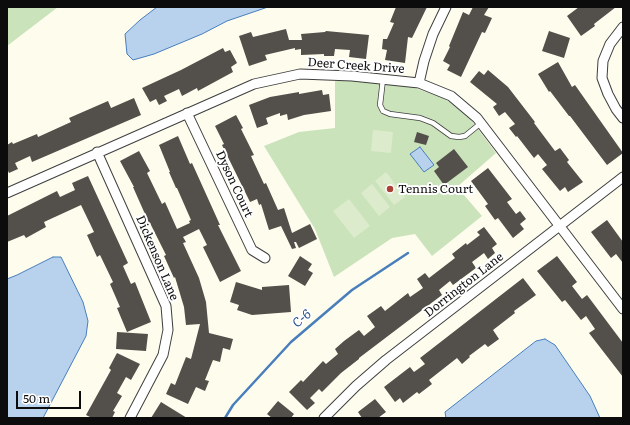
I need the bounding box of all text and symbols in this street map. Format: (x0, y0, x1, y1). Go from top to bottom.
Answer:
street label: Deer Creek Drive (307, 55, 405, 77)
street label: Dyson Court (212, 148, 256, 220)
place label: Tennis Court (398, 182, 473, 196)
marker: Tennis Court (385, 184, 395, 194)
street label: Dickenson Lane (133, 213, 181, 303)
street label: Dorrington Lane (422, 250, 506, 320)
water label: C-6 (289, 307, 315, 331)
scale bar (18, 383, 83, 409)
text: 50 m (23, 389, 50, 407)

